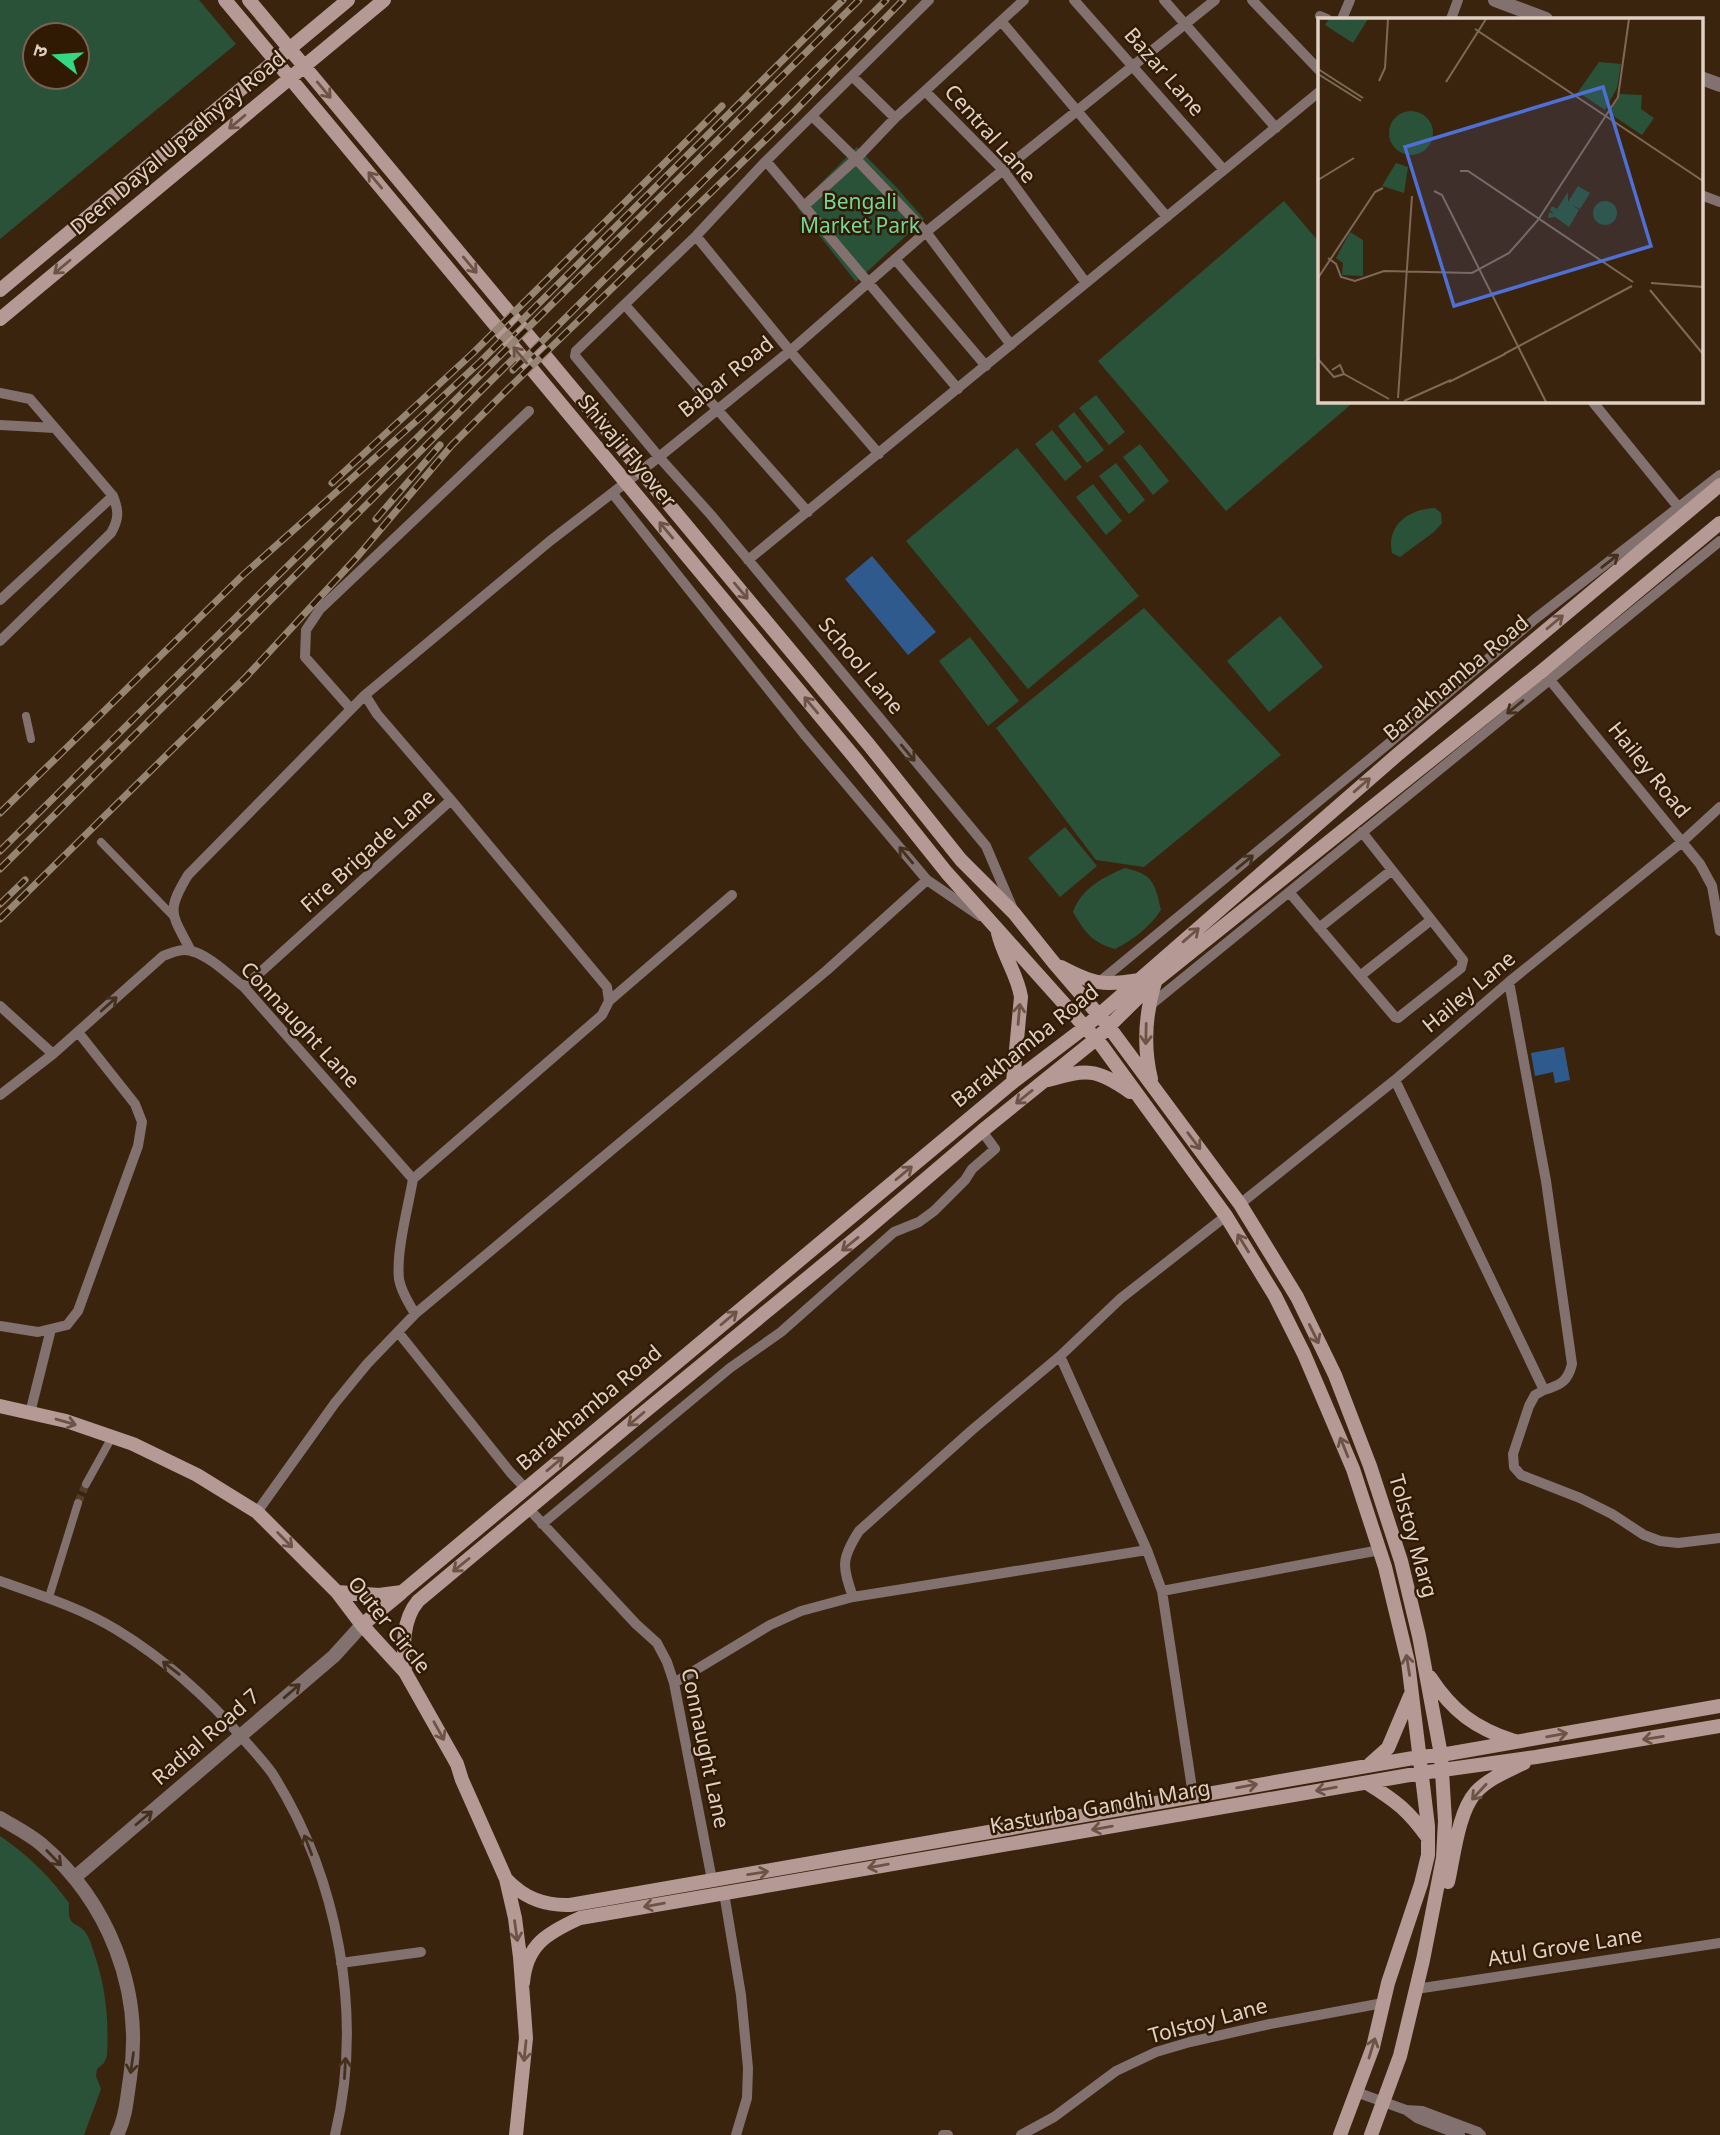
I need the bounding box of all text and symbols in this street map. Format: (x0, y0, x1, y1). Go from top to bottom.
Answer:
inset map (1318, 18, 1702, 402)
north arrow (21, 21, 91, 91)
street label: Bazar Lane (1118, 21, 1211, 122)
text: उ (26, 41, 54, 60)
street label: Deen Dayal Upadhyay Road (64, 44, 291, 241)
street label: Central Lane (939, 78, 1043, 189)
one-way arrow (317, 81, 332, 99)
one-way arrow (228, 114, 246, 130)
one-way arrow (367, 172, 382, 190)
park label: Bengali Market Park (800, 187, 921, 239)
one-way arrow (462, 256, 478, 274)
one-way arrow (53, 259, 71, 275)
street label: Babar Road (672, 329, 779, 423)
one-way arrow (512, 347, 528, 365)
street label: Shivaji Flyover (572, 388, 683, 513)
one-way arrow (658, 522, 673, 540)
one-way arrow (1600, 554, 1619, 569)
one-way arrow (733, 581, 748, 599)
street label: Barakhamba Road (1377, 608, 1534, 746)
street label: School Lane (813, 611, 911, 720)
one-way arrow (1546, 615, 1564, 631)
one-way arrow (803, 697, 819, 715)
one-way arrow (1506, 699, 1524, 715)
street label: Hailey Road (1602, 715, 1697, 823)
one-way arrow (900, 743, 916, 761)
one-way arrow (1353, 777, 1371, 793)
street label: Fire Brigade Lane (294, 782, 441, 918)
one-way arrow (899, 846, 914, 864)
one-way arrow (1236, 854, 1254, 869)
one-way arrow (1182, 927, 1200, 943)
street label: Hailey Lane (1416, 944, 1521, 1038)
street label: Connaught Lane (235, 955, 367, 1094)
street label: Barakhamba Road (945, 977, 1104, 1113)
one-way arrow (100, 996, 118, 1012)
one-way arrow (1013, 1003, 1026, 1026)
one-way arrow (1139, 1022, 1153, 1045)
one-way arrow (1015, 1089, 1033, 1105)
one-way arrow (1187, 1131, 1201, 1150)
one-way arrow (895, 1165, 913, 1181)
one-way arrow (1236, 1234, 1250, 1254)
one-way arrow (841, 1236, 859, 1251)
one-way arrow (720, 1310, 738, 1326)
one-way arrow (1308, 1323, 1322, 1344)
street label: Barakhamba Road (510, 1338, 667, 1476)
one-way arrow (627, 1411, 645, 1427)
one-way arrow (55, 1416, 77, 1429)
one-way arrow (1337, 1436, 1350, 1458)
one-way arrow (545, 1456, 563, 1472)
street label: Tolstoy Marg (1383, 1471, 1445, 1600)
one-way arrow (277, 1532, 294, 1549)
one-way arrow (453, 1557, 471, 1572)
street label: Outer Circle (342, 1570, 438, 1679)
one-way arrow (1401, 1654, 1414, 1677)
one-way arrow (162, 1660, 180, 1675)
street label: Connaught Lane (675, 1665, 737, 1831)
street label: Radial Road 7 (146, 1682, 265, 1791)
one-way arrow (283, 1683, 301, 1699)
one-way arrow (433, 1720, 446, 1741)
one-way arrow (1545, 1728, 1568, 1741)
one-way arrow (1642, 1732, 1665, 1745)
street label: Kasturba Gandhi Marg (987, 1773, 1212, 1839)
one-way arrow (1235, 1779, 1258, 1792)
one-way arrow (1315, 1783, 1338, 1796)
one-way arrow (1471, 1783, 1487, 1801)
one-way arrow (134, 1810, 152, 1826)
one-way arrow (1091, 1822, 1114, 1835)
one-way arrow (301, 1835, 314, 1857)
one-way arrow (46, 1849, 63, 1866)
one-way arrow (867, 1860, 890, 1873)
one-way arrow (746, 1866, 769, 1879)
one-way arrow (643, 1899, 666, 1912)
one-way arrow (510, 1919, 523, 1942)
street label: Atul Grove Lane (1485, 1920, 1644, 1972)
street label: Tolstoy Lane (1145, 1991, 1270, 2049)
one-way arrow (1366, 2037, 1379, 2059)
one-way arrow (518, 2039, 531, 2062)
one-way arrow (126, 2051, 139, 2074)
one-way arrow (339, 2057, 352, 2079)

